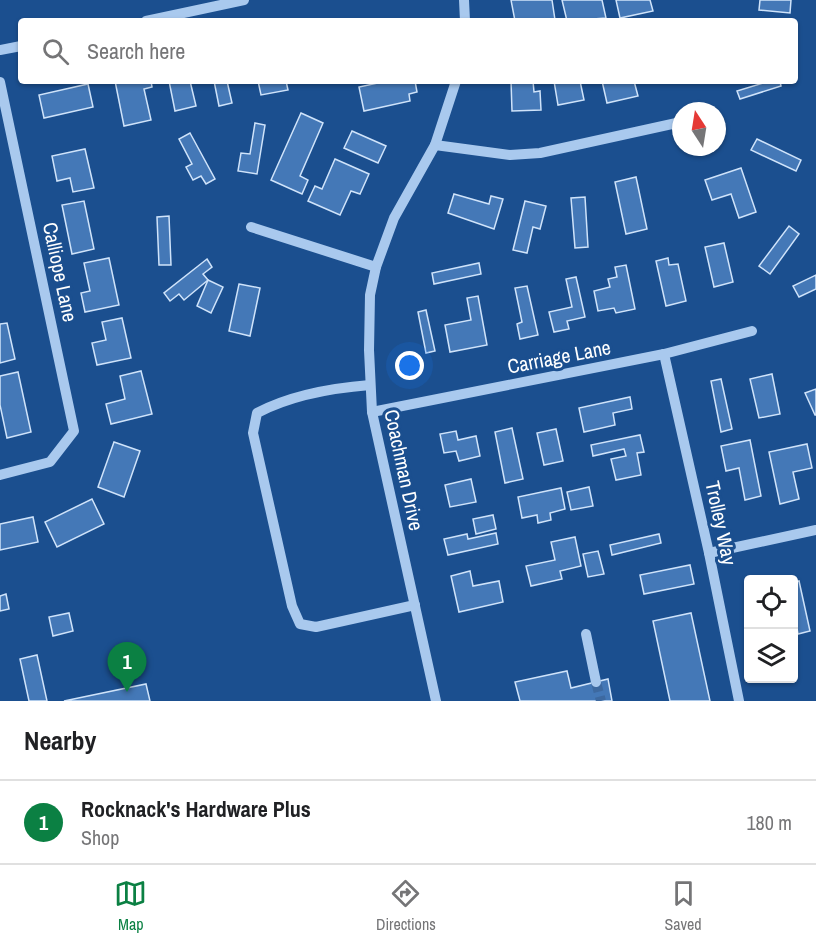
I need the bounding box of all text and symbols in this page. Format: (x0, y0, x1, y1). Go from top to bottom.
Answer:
search box (18, 18, 798, 84)
icon: search (39, 35, 72, 68)
text: Search here (87, 36, 185, 66)
north arrow (672, 102, 726, 156)
street label: Calliope Lane (37, 220, 84, 324)
street label: Carriage Lane (505, 333, 613, 380)
your location (395, 351, 424, 380)
street label: Coachman Drive (378, 407, 430, 533)
street label: Trolley Way (699, 478, 744, 568)
map controls (744, 575, 798, 683)
button: locate (744, 575, 798, 629)
button: layers (744, 629, 798, 683)
pin: 1 (108, 642, 146, 692)
text: Nearby (24, 723, 96, 758)
text: Rocknack's Hardware Plus (81, 794, 311, 824)
text: 1 (39, 809, 48, 836)
text: 180 m (746, 809, 792, 836)
text: Shop (81, 824, 119, 851)
tab: Map (114, 877, 147, 935)
tab: Directions (376, 877, 436, 935)
tab: Saved (664, 877, 702, 935)

